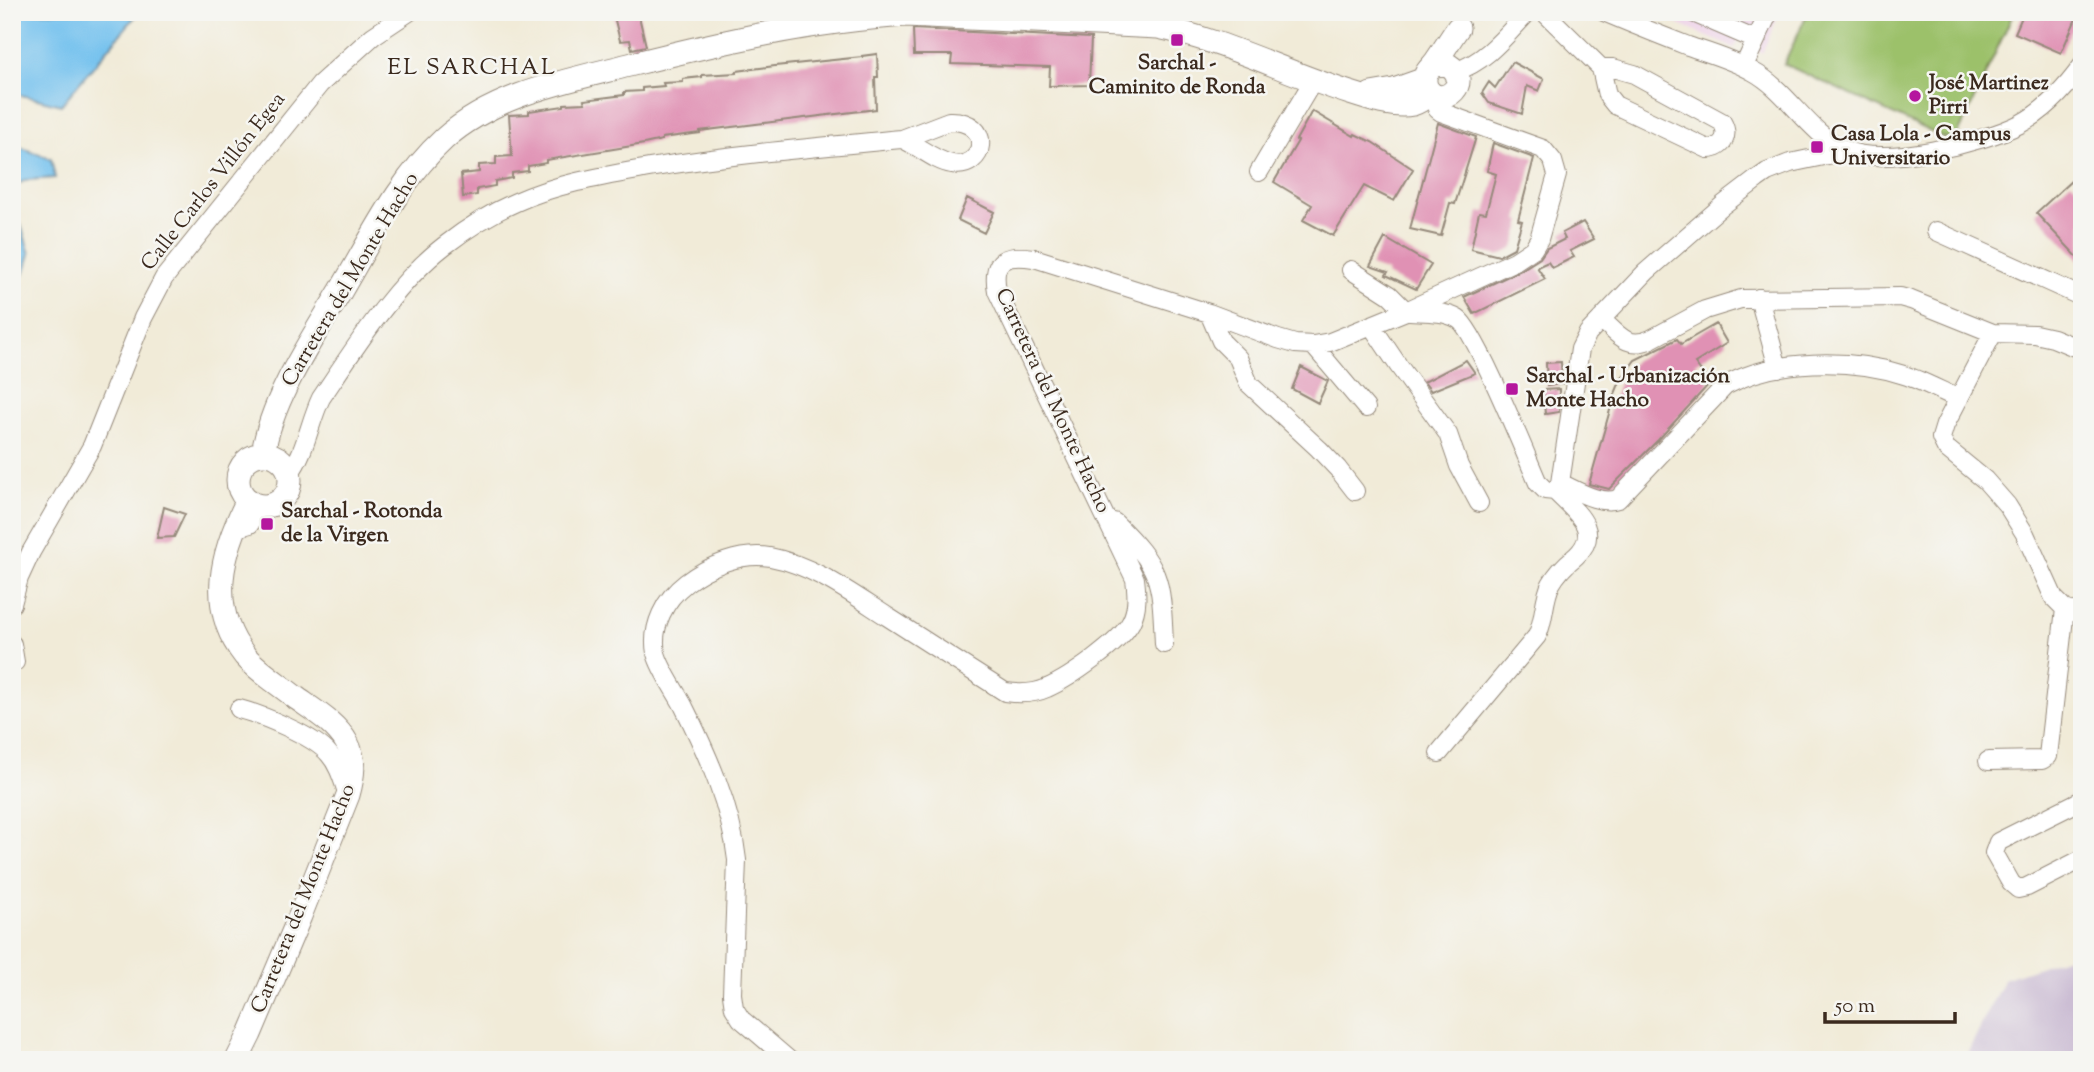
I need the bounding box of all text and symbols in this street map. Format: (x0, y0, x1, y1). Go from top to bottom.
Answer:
marker: Sarchal - Caminito de Ronda (1169, 32, 1185, 48)
place label: Sarchal - Caminito de Ronda (1089, 49, 1266, 103)
district label: EL SARCHAL (387, 52, 557, 85)
place label: José Martinez Pirri (1927, 69, 2049, 123)
street label: Calle Carlos Villón Egea (135, 86, 294, 278)
marker: José Martinez Pirri (1907, 88, 1923, 104)
place label: Casa Lola - Campus Universitario (1831, 120, 2011, 174)
marker: Casa Lola - Campus Universitario (1809, 139, 1825, 155)
street label: Carretera del Monte Hacho (275, 167, 427, 393)
street label: Carretera del Monte Hacho (987, 284, 1117, 518)
place label: Sarchal - Urbanización Monte Hacho (1526, 362, 1731, 416)
marker: Sarchal - Urbanización Monte Hacho (1504, 381, 1520, 397)
place label: Sarchal - Rotonda de la Virgen (281, 497, 443, 551)
marker: Sarchal - Rotonda de la Virgen (259, 516, 275, 532)
street label: Carretera del Monte Hacho (244, 780, 364, 1018)
scale bar (1825, 981, 1954, 1025)
text: 50 m (1834, 992, 1875, 1022)

